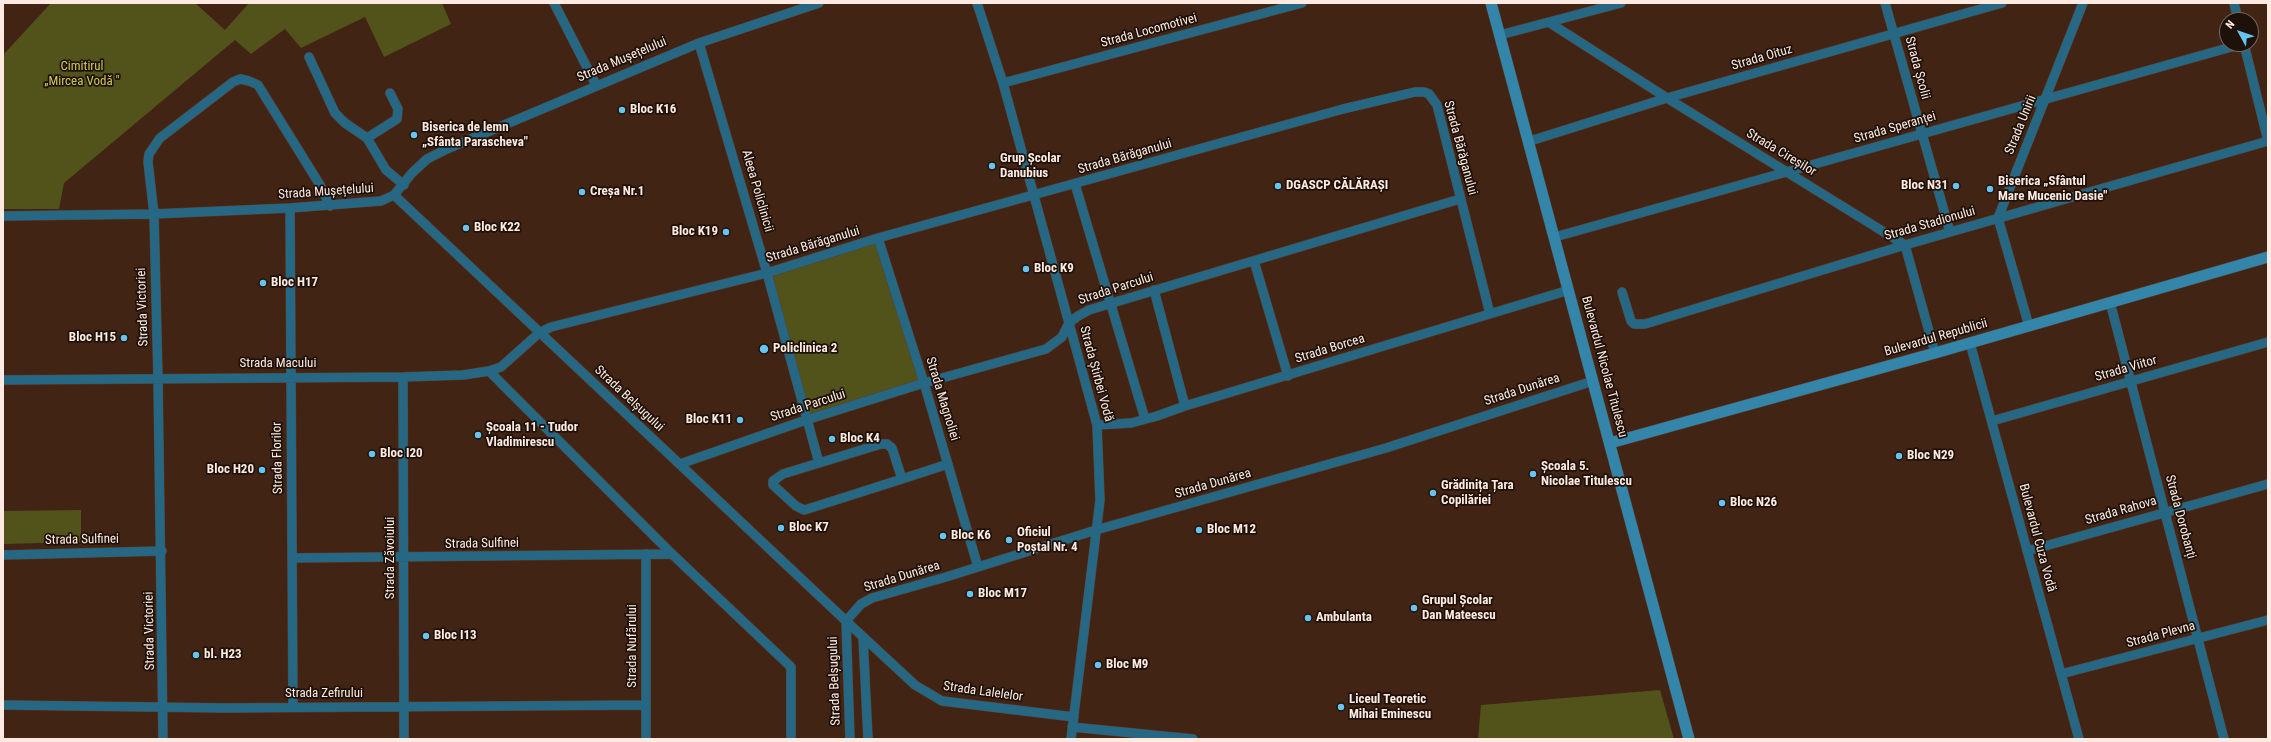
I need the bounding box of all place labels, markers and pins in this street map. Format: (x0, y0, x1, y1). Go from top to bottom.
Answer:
place label: Bloc K16 (630, 102, 676, 118)
marker: Bloc K16 (617, 105, 627, 115)
place label: Biserica de lemn „Sfânta Parascheva" (422, 120, 528, 151)
marker: Biserica de lemn „Sfânta Parascheva" (409, 130, 419, 140)
place label: Grup Școlar Danubius (1000, 151, 1061, 182)
marker: Grup Școlar Danubius (987, 161, 997, 171)
place label: Biserica „Sfântul Mare Mucenic Dasie" (1998, 174, 2107, 205)
place label: DGASCP CĂLĂRAȘI (1286, 178, 1388, 194)
place label: Bloc N31 (1901, 178, 1948, 194)
marker: DGASCP CĂLĂRAȘI (1273, 181, 1283, 191)
marker: Bloc N31 (1951, 181, 1961, 191)
place label: Creșa Nr.1 (590, 184, 644, 200)
marker: Biserica „Sfântul Mare Mucenic Dasie" (1985, 184, 1995, 194)
marker: Creșa Nr.1 (577, 187, 587, 197)
place label: Bloc K22 (474, 220, 520, 236)
marker: Bloc K22 (461, 223, 471, 233)
place label: Bloc K19 (672, 224, 718, 240)
marker: Bloc K19 (721, 227, 731, 237)
place label: Bloc K9 (1034, 261, 1074, 277)
marker: Bloc K9 (1021, 264, 1031, 274)
place label: Bloc H17 (271, 275, 318, 291)
marker: Bloc H17 (258, 278, 268, 288)
place label: Bloc H15 (69, 330, 116, 346)
marker: Bloc H15 (119, 333, 129, 343)
place label: Policlinica 2 (773, 341, 837, 357)
marker: Policlinica 2 (758, 343, 770, 355)
place label: Bloc K11 (686, 412, 732, 428)
marker: Bloc K11 (735, 415, 745, 425)
place label: Școala 11 - Tudor Vladimirescu (486, 420, 578, 451)
marker: Școala 11 - Tudor Vladimirescu (473, 430, 483, 440)
place label: Bloc K4 (840, 431, 880, 447)
marker: Bloc K4 (827, 434, 837, 444)
place label: Bloc I20 (380, 446, 423, 462)
place label: Bloc N29 (1907, 448, 1954, 464)
marker: Bloc I20 (367, 449, 377, 459)
marker: Bloc N29 (1894, 451, 1904, 461)
place label: Școala 5. Nicolae Titulescu (1541, 459, 1632, 490)
place label: Bloc H20 (207, 462, 254, 478)
marker: Bloc H20 (257, 465, 267, 475)
marker: Școala 5. Nicolae Titulescu (1528, 469, 1538, 479)
place label: Grădinița Țara Copilăriei (1441, 478, 1514, 509)
marker: Grădinița Țara Copilăriei (1428, 488, 1438, 498)
place label: Bloc N26 (1730, 495, 1777, 511)
marker: Bloc N26 (1717, 498, 1727, 508)
place label: Bloc K7 (789, 520, 829, 536)
place label: Bloc M12 (1207, 522, 1256, 538)
marker: Bloc K7 (776, 523, 786, 533)
place label: Oficiul Poștal Nr. 4 (1017, 525, 1078, 556)
marker: Bloc M12 (1194, 525, 1204, 535)
place label: Bloc K6 (951, 528, 991, 544)
marker: Bloc K6 (938, 531, 948, 541)
marker: Oficiul Poștal Nr. 4 (1004, 535, 1014, 545)
place label: Bloc M17 (978, 586, 1027, 602)
marker: Bloc M17 (965, 589, 975, 599)
place label: Grupul Școlar Dan Mateescu (1422, 593, 1496, 624)
marker: Grupul Școlar Dan Mateescu (1409, 603, 1419, 613)
place label: Ambulanta (1316, 610, 1372, 626)
marker: Ambulanta (1303, 613, 1313, 623)
place label: Bloc I13 (434, 628, 477, 644)
marker: Bloc I13 (421, 631, 431, 641)
place label: bl. H23 (204, 647, 242, 663)
marker: bl. H23 (191, 650, 201, 660)
place label: Bloc M9 (1106, 657, 1148, 673)
marker: Bloc M9 (1093, 660, 1103, 670)
place label: Liceul Teoretic Mihai Eminescu (1349, 692, 1431, 723)
marker: Liceul Teoretic Mihai Eminescu (1336, 702, 1346, 712)

